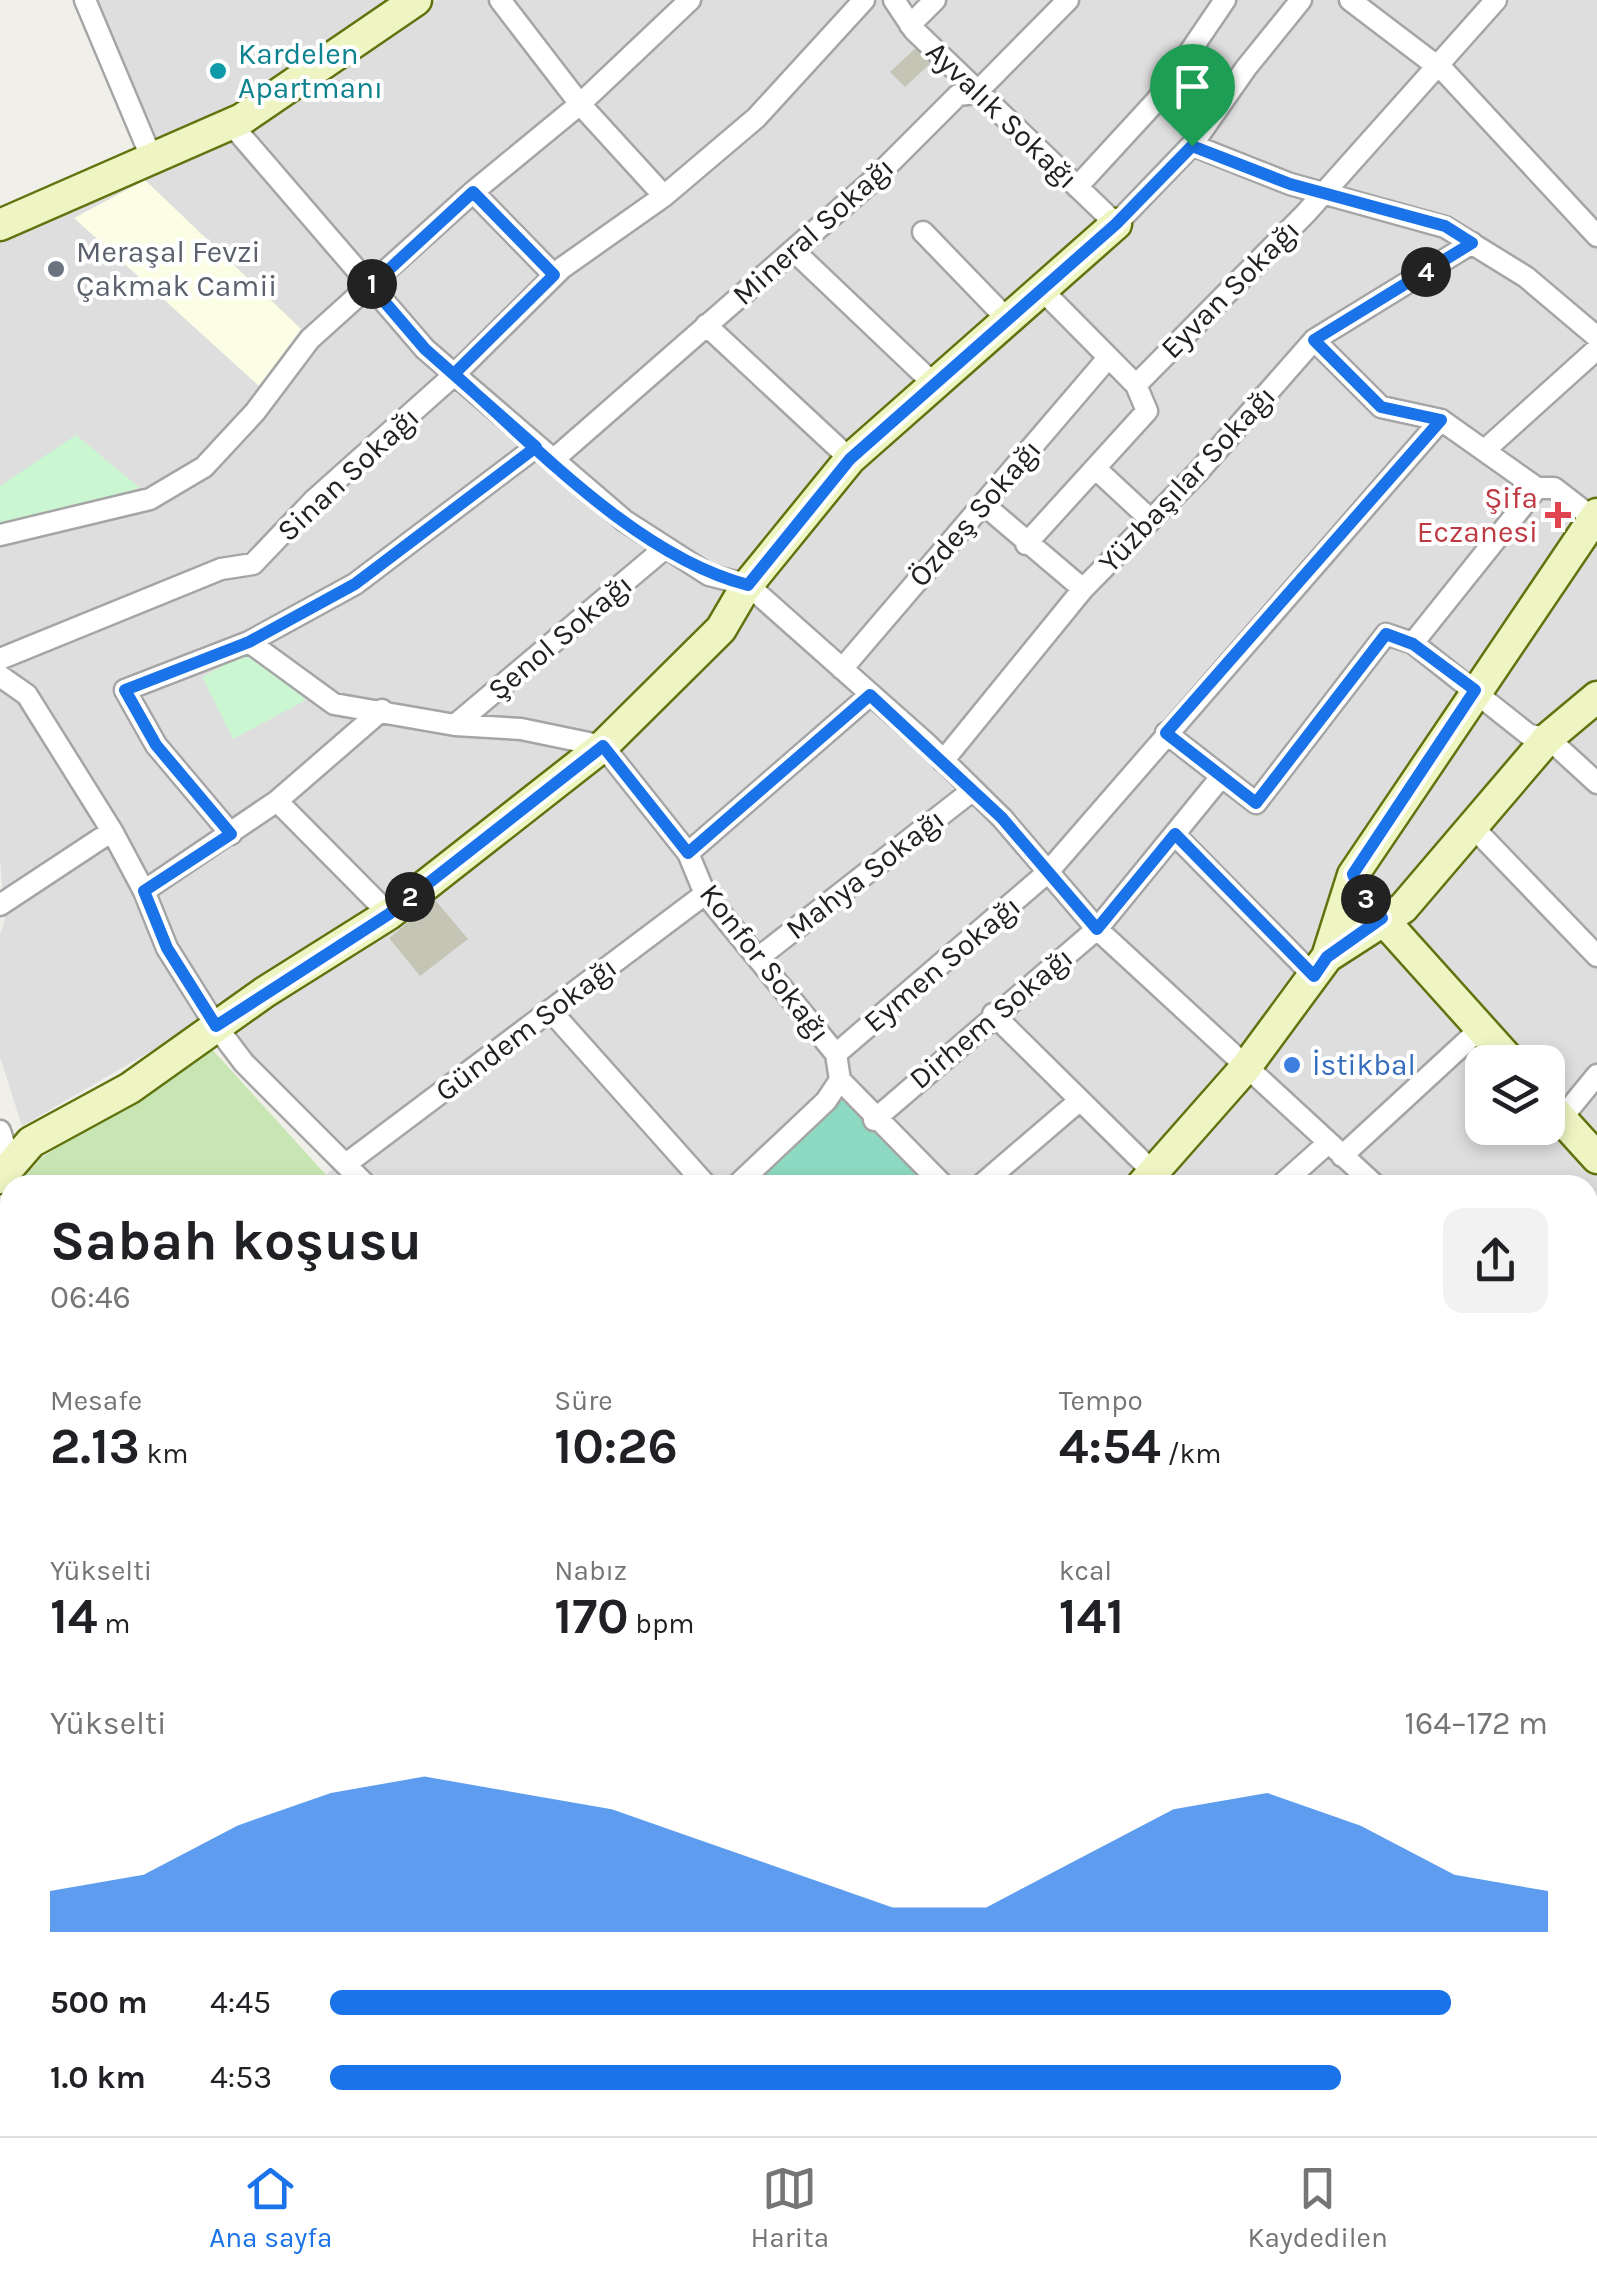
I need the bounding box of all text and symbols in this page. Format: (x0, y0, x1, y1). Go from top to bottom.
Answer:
street label: Ayvalık Sokağı (919, 34, 1085, 196)
place label: Kardelen Apartmanı (238, 36, 383, 106)
pin (1150, 44, 1235, 147)
icon: arrive (1165, 59, 1220, 114)
marker: Kardelen Apartmanı (207, 60, 229, 82)
street label: Mineral Sokağı (725, 149, 901, 313)
street label: Eyvan Sokağı (1153, 212, 1307, 366)
place label: Meraşal Fevzi Çakmak Camii (76, 234, 277, 304)
pin: 4 (1401, 247, 1451, 297)
text: 4 (1418, 255, 1434, 288)
marker: Meraşal Fevzi Çakmak Camii (45, 258, 67, 280)
pin: 1 (347, 259, 397, 309)
text: 1 (367, 267, 377, 300)
street label: Yüzbaşılar Sokağı (1091, 378, 1283, 580)
street label: Sinan Sokağı (270, 399, 426, 549)
street label: Özdeş Sokağı (901, 432, 1049, 594)
place label: Şifa Eczanesi (1417, 480, 1538, 550)
marker: Şifa Eczanesi (1547, 504, 1569, 526)
street label: Şenol Sokağı (480, 566, 640, 708)
street label: Mahya Sokağı (778, 801, 952, 947)
pin: 2 (385, 872, 435, 922)
pin: 3 (1341, 874, 1391, 924)
street label: Konfor Sokağı (692, 877, 838, 1049)
text: 2 (402, 880, 418, 913)
text: 3 (1357, 882, 1375, 915)
street label: Eymen Sokağı (856, 888, 1028, 1040)
street label: Dirhem Sokağı (902, 939, 1080, 1097)
street label: Gündem Sokağı (428, 949, 624, 1109)
map controls (1465, 1045, 1565, 1145)
button: layers (1465, 1045, 1565, 1145)
place label: İstikbal (1312, 1047, 1416, 1083)
marker: İstikbal (1281, 1054, 1303, 1076)
button: share (1443, 1208, 1548, 1313)
text: Sabah koşusu (50, 1209, 422, 1273)
text: 06:46 (50, 1279, 131, 1316)
text: Mesafe (50, 1384, 142, 1417)
text: Süre (554, 1384, 613, 1417)
text: Tempo (1059, 1384, 1143, 1417)
text: 2.13 (50, 1417, 140, 1476)
text: 10:26 (554, 1417, 678, 1476)
text: 4:54 (1059, 1417, 1161, 1476)
text: km (140, 1437, 189, 1470)
text: /km (1161, 1437, 1221, 1470)
text: Yükselti (50, 1554, 152, 1587)
text: Nabız (554, 1554, 627, 1587)
text: kcal (1059, 1554, 1112, 1587)
text: 14 (50, 1587, 98, 1646)
text: 170 (554, 1587, 629, 1646)
text: 141 (1059, 1587, 1124, 1646)
text: m (98, 1607, 130, 1640)
text: bpm (629, 1607, 694, 1640)
text: Yükselti (50, 1705, 167, 1742)
text: 164–172 m (1404, 1705, 1548, 1742)
text: 500 m (50, 1984, 148, 2021)
text: 4:45 (210, 1984, 271, 2021)
text: 1.0 km (50, 2059, 146, 2096)
text: 4:53 (210, 2059, 272, 2096)
tab: Ana sayfa (209, 2161, 332, 2254)
tab: Harita (751, 2161, 829, 2254)
tab: Kaydedilen (1247, 2161, 1388, 2254)

